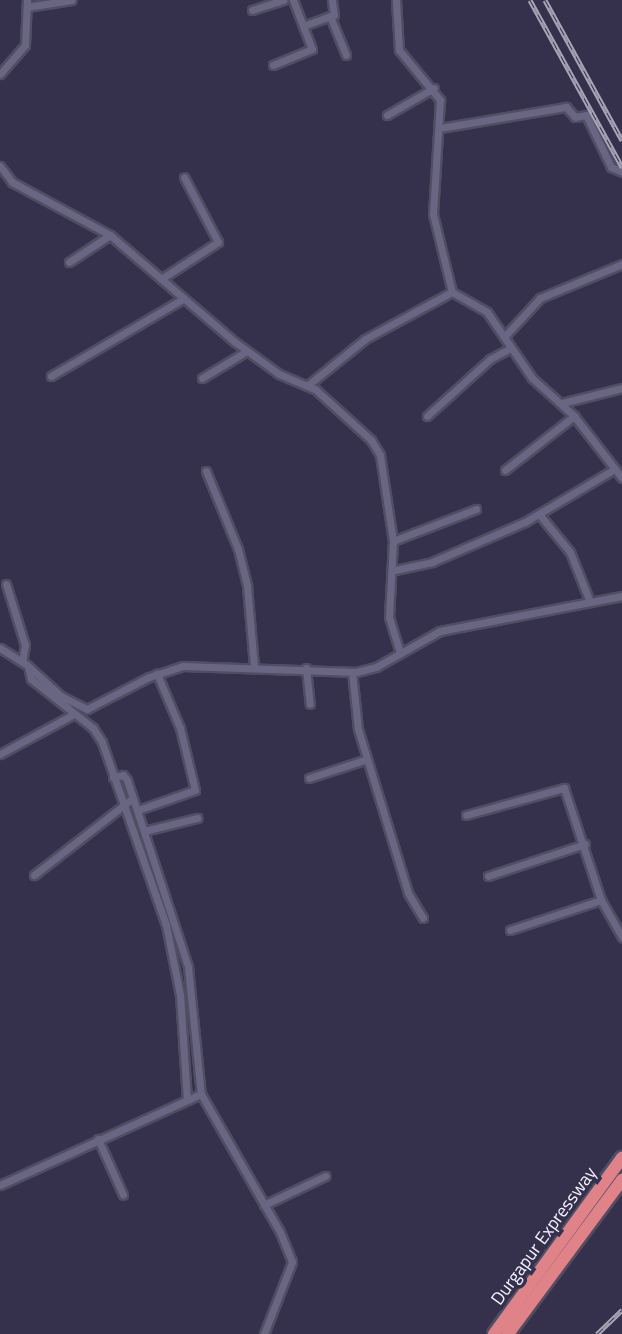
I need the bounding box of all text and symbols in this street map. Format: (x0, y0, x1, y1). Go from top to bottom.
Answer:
street label: Durgapur Expressway (487, 1163, 601, 1309)

